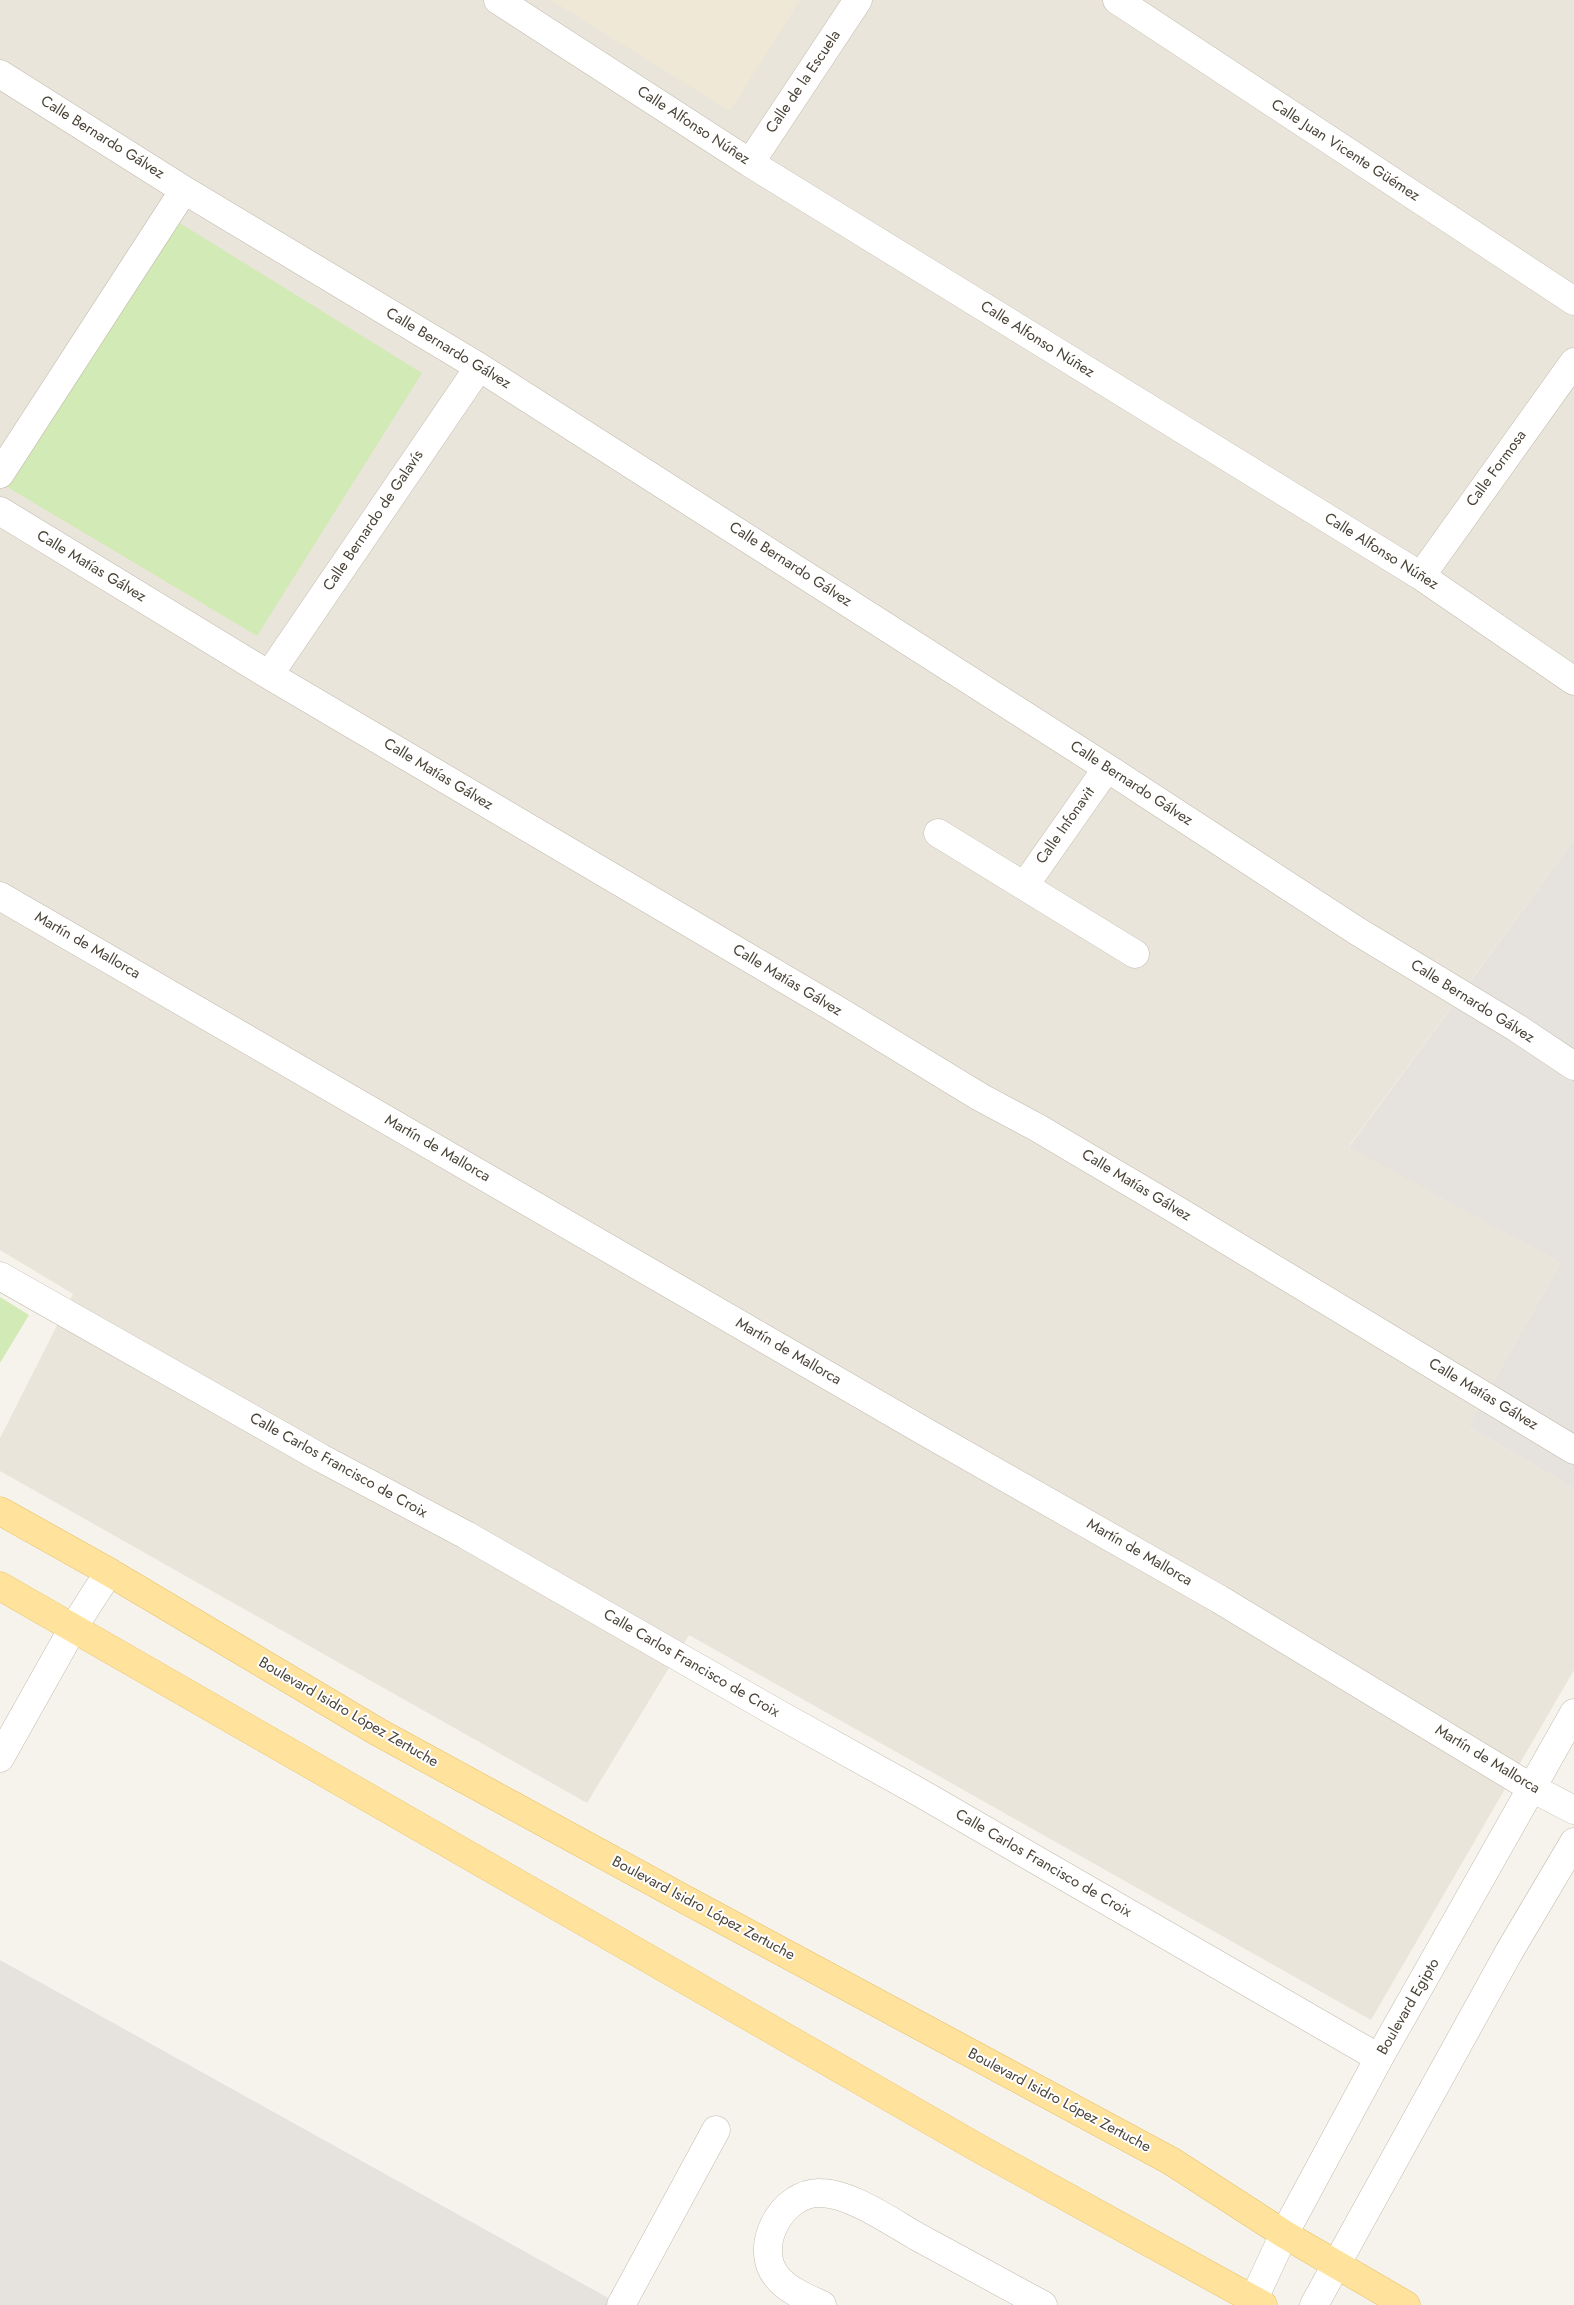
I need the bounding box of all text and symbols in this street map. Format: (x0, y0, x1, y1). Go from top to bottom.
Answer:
street label: Calle de la Escuela (763, 27, 845, 137)
street label: Calle Alfonso Núñez (633, 83, 753, 169)
street label: Calle Bernardo Gálvez (37, 93, 167, 183)
street label: Calle Juan Vicente Güémez (1267, 96, 1423, 206)
street label: Calle Alfonso Núñez (977, 298, 1097, 382)
street label: Calle Bernardo Gálvez (382, 305, 514, 393)
street label: Calle Formosa (1463, 427, 1531, 511)
street label: Calle Bernardo de Galavís (320, 447, 428, 595)
street label: Calle Alfonso Núñez (1321, 510, 1441, 594)
street label: Calle Bernardo Gálvez (725, 519, 855, 611)
street label: Calle Matías Gálvez (33, 527, 149, 607)
street label: Calle Matías Gálvez (380, 735, 496, 815)
street label: Calle Bernardo Gálvez (1066, 738, 1196, 830)
street label: Calle Infonavit (1033, 784, 1099, 868)
street label: Martín de Mallorca (31, 908, 143, 984)
street label: Calle Matías Gálvez (729, 941, 845, 1021)
street label: Calle Bernardo Gálvez (1407, 957, 1537, 1047)
street label: Martín de Mallorca (381, 1111, 493, 1187)
street label: Calle Matías Gálvez (1078, 1146, 1194, 1226)
street label: Martín de Mallorca (732, 1314, 844, 1390)
street label: Calle Matías Gálvez (1425, 1355, 1541, 1435)
street label: Calle Carlos Francisco de Croix (246, 1410, 430, 1522)
street label: Martín de Mallorca (1083, 1515, 1195, 1591)
street label: Calle Carlos Francisco de Croix (600, 1606, 782, 1722)
street label: Boulevard Isidro López Zertuche (255, 1654, 441, 1772)
street label: Martín de Mallorca (1431, 1722, 1543, 1798)
street label: Calle Carlos Francisco de Croix (952, 1806, 1134, 1922)
street label: Boulevard Isidro López Zertuche (609, 1853, 797, 1965)
street label: Boulevard Egipto (1374, 1956, 1444, 2058)
street label: Boulevard Isidro López Zertuche (965, 2045, 1153, 2157)

